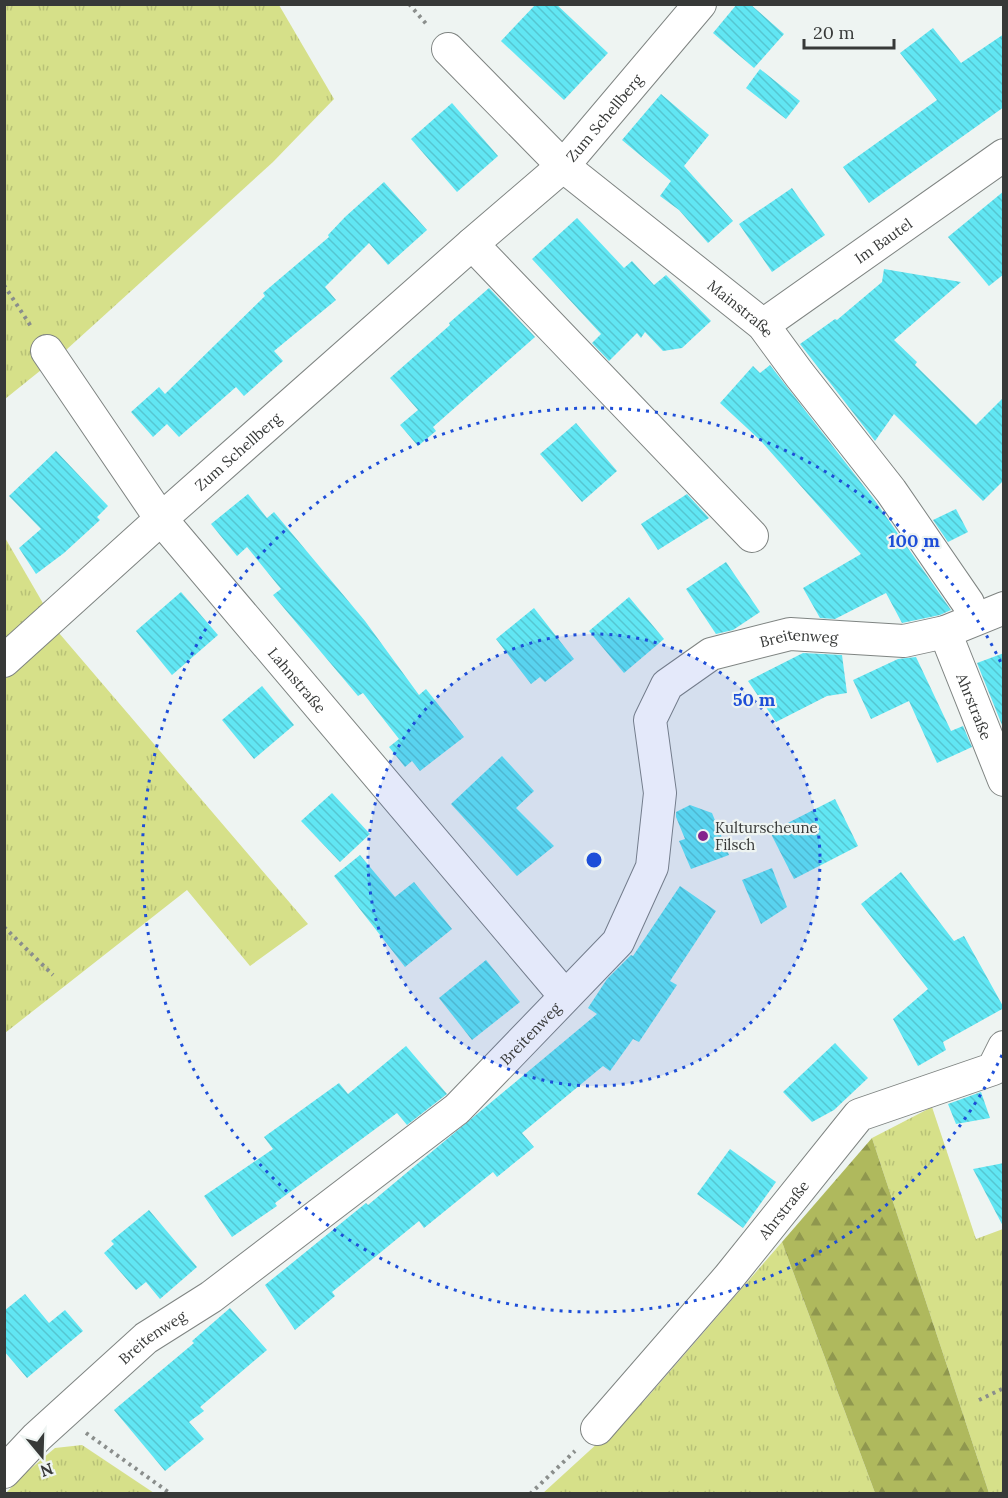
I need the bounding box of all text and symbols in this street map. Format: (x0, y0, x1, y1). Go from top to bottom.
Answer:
scale bar (804, 12, 894, 50)
text: 20 m (813, 21, 855, 44)
street label: Zum Schellberg (561, 69, 647, 165)
street label: Im Bautel (851, 213, 916, 267)
street label: Mainstraße (704, 275, 778, 341)
street label: Zum Schellberg (191, 408, 285, 494)
text: 100 m (888, 529, 940, 552)
street label: Breitenweg (757, 624, 839, 651)
street label: Lahnstraße (264, 643, 330, 717)
street label: Ahrstraße (952, 669, 996, 742)
text: 50 m (733, 688, 776, 711)
place label: Kulturscheune Filsch (715, 818, 818, 854)
marker: Kulturscheune Filsch (696, 829, 710, 843)
centre of rings (584, 850, 604, 870)
street label: Breitenweg (496, 998, 565, 1068)
street label: Ahrstraße (753, 1176, 813, 1243)
street label: Breitenweg (114, 1305, 190, 1368)
north arrow (12, 1426, 72, 1486)
text: N (38, 1459, 56, 1482)

